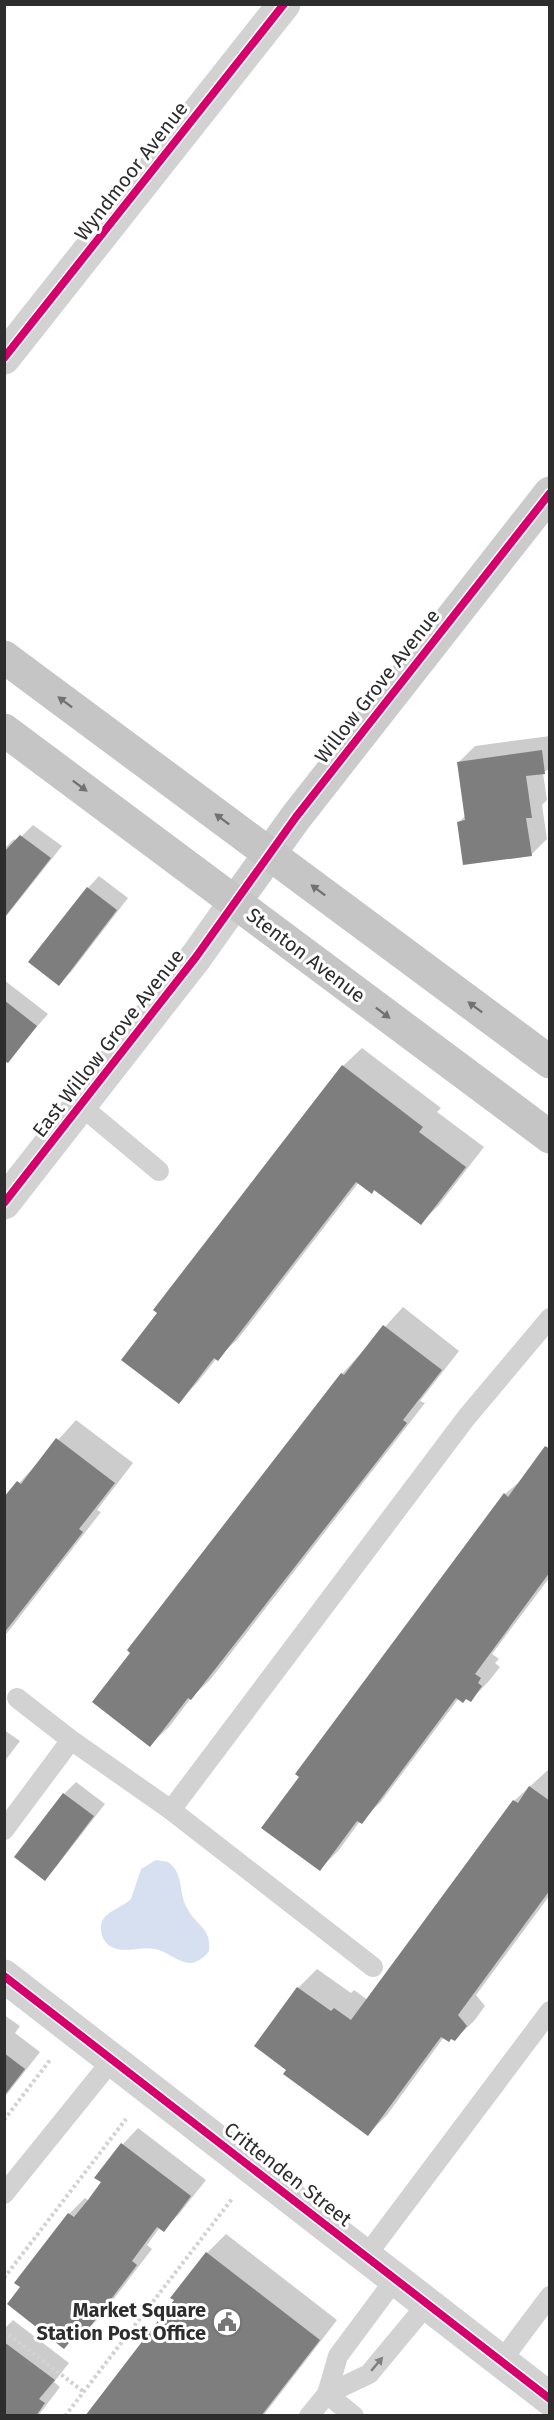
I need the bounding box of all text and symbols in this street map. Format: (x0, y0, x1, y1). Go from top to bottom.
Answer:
street label: Wyndmoor Avenue (69, 97, 193, 245)
street label: Willow Grove Avenue (309, 604, 445, 768)
one-way arrow (58, 696, 74, 708)
one-way arrow (72, 780, 88, 792)
one-way arrow (214, 813, 229, 825)
one-way arrow (311, 885, 326, 897)
street label: Stenton Avenue (242, 903, 370, 1007)
street label: East Willow Grove Avenue (27, 944, 189, 1142)
one-way arrow (467, 1000, 483, 1013)
one-way arrow (375, 1006, 390, 1018)
street label: Crittenden Street (219, 2117, 357, 2232)
place label: Market Square Station Post Office (36, 2298, 206, 2345)
public building icon: Market Square Station Post Office (211, 2306, 243, 2338)
one-way arrow (370, 2357, 383, 2372)

